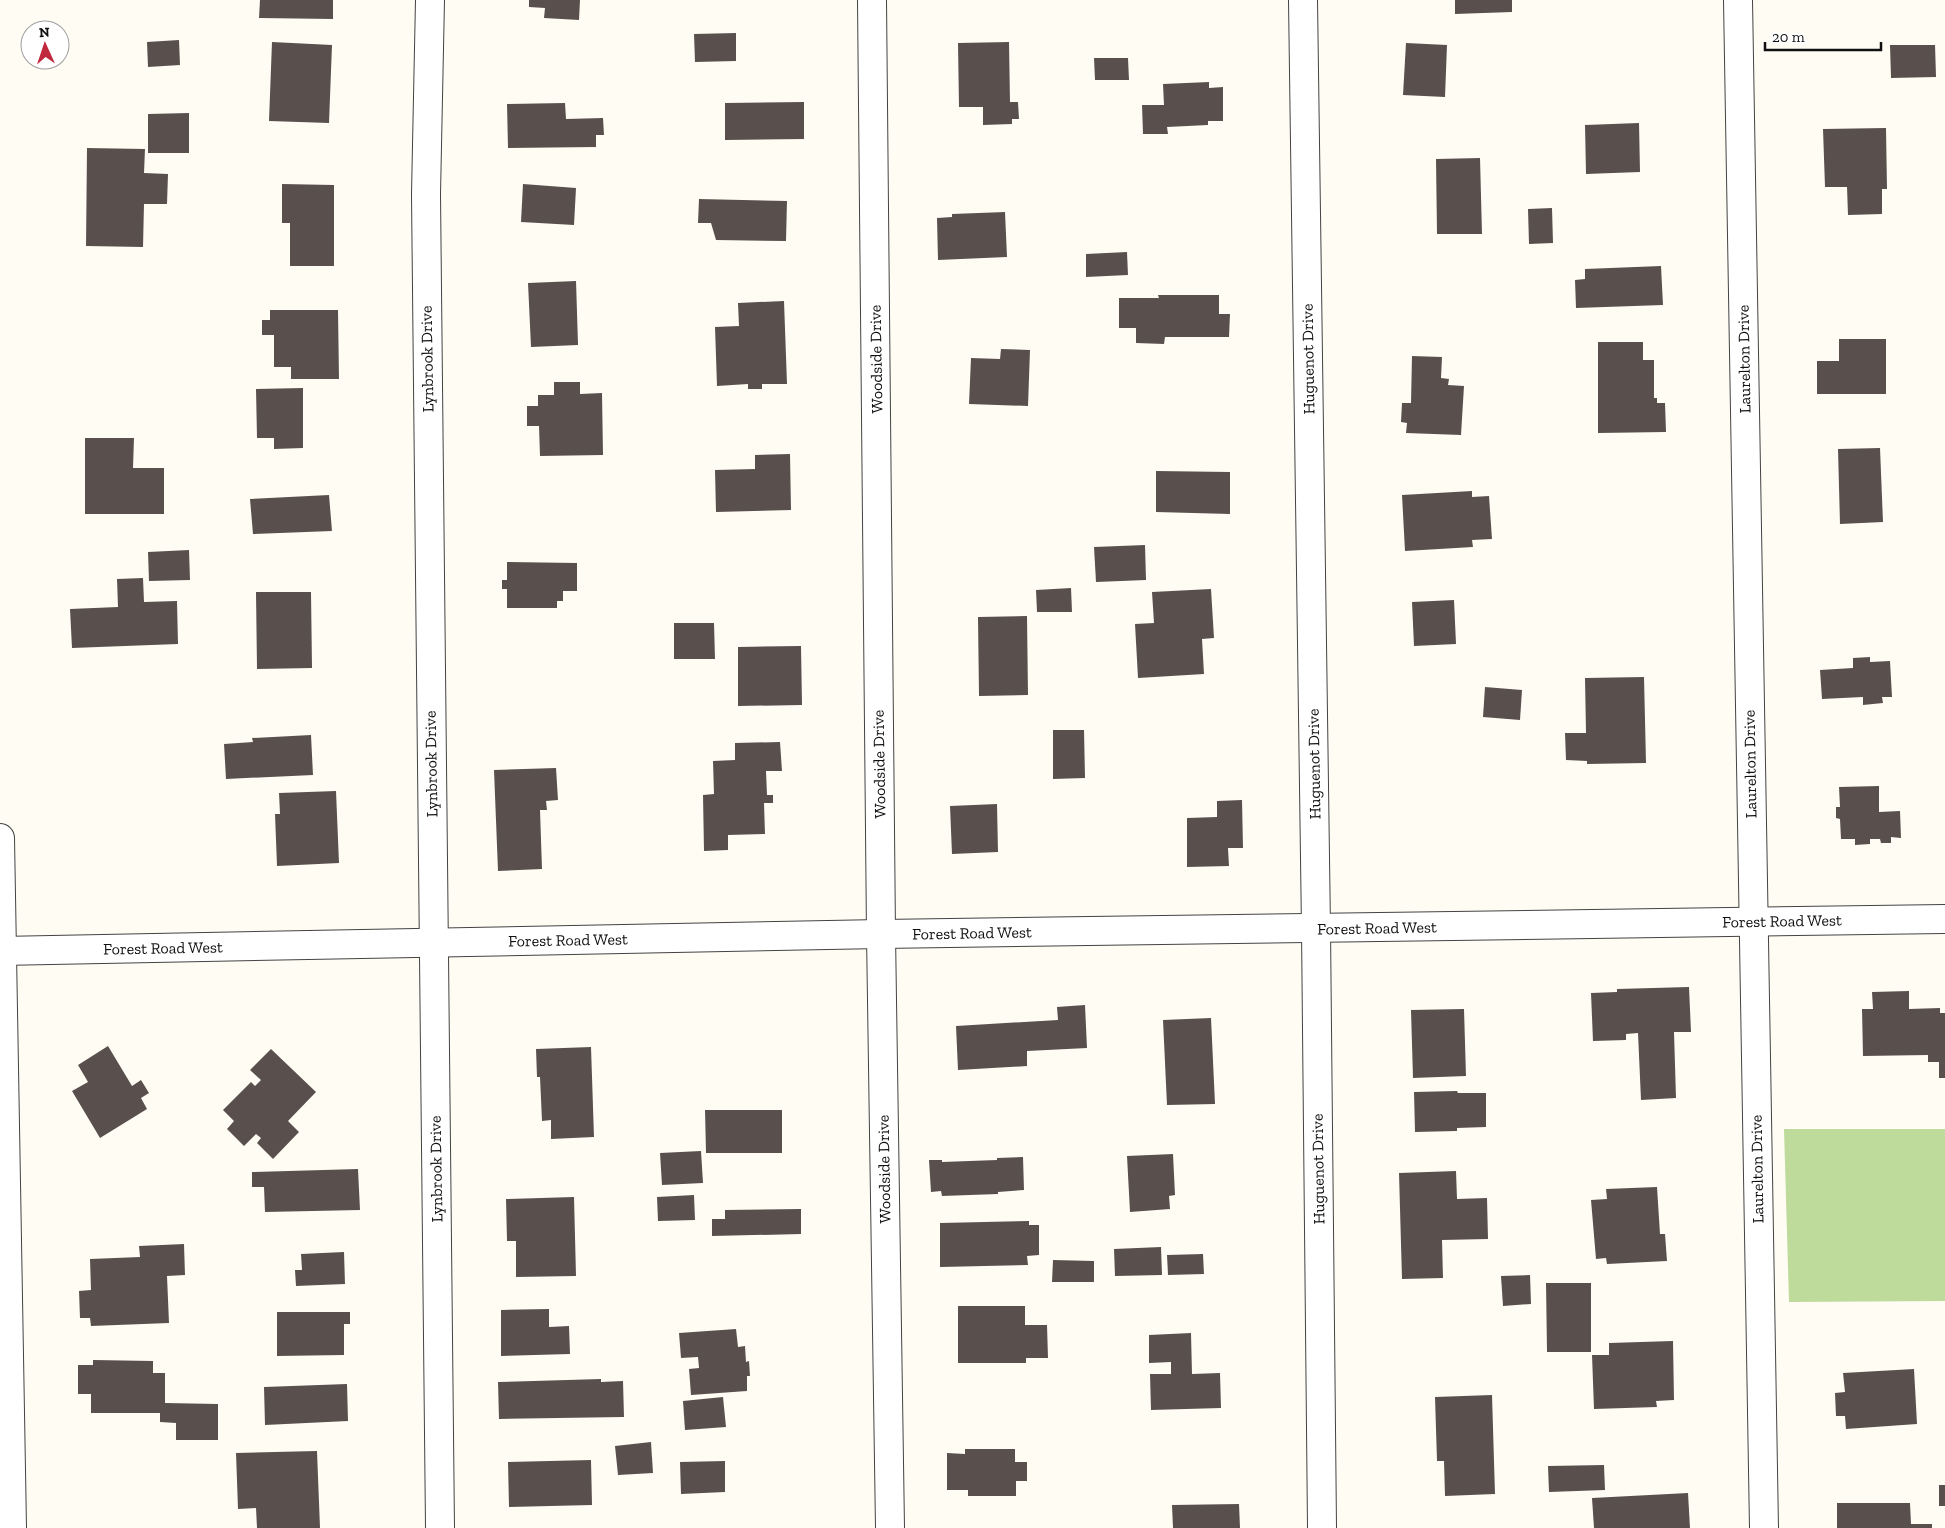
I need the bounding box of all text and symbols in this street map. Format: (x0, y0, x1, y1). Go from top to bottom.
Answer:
north arrow (20, 20, 70, 70)
scale bar (1765, 20, 1881, 52)
text: N (39, 24, 50, 41)
text: 20 m (1772, 28, 1805, 46)
street label: Huguenot Drive (1298, 304, 1318, 414)
street label: Lynbrook Drive (417, 305, 437, 413)
street label: Woodside Drive (866, 305, 886, 413)
street label: Laurelton Drive (1734, 305, 1754, 413)
street label: Huguenot Drive (1304, 709, 1324, 819)
street label: Lynbrook Drive (421, 710, 441, 818)
street label: Woodside Drive (869, 710, 889, 818)
street label: Laurelton Drive (1740, 710, 1760, 818)
street label: Forest Road West (1722, 910, 1842, 932)
street label: Forest Road West (1317, 917, 1437, 939)
street label: Forest Road West (912, 922, 1032, 944)
street label: Forest Road West (508, 929, 628, 951)
street label: Forest Road West (103, 937, 223, 959)
street label: Huguenot Drive (1308, 1114, 1328, 1224)
street label: Lynbrook Drive (426, 1115, 446, 1223)
street label: Woodside Drive (874, 1115, 894, 1223)
street label: Laurelton Drive (1747, 1115, 1767, 1223)

